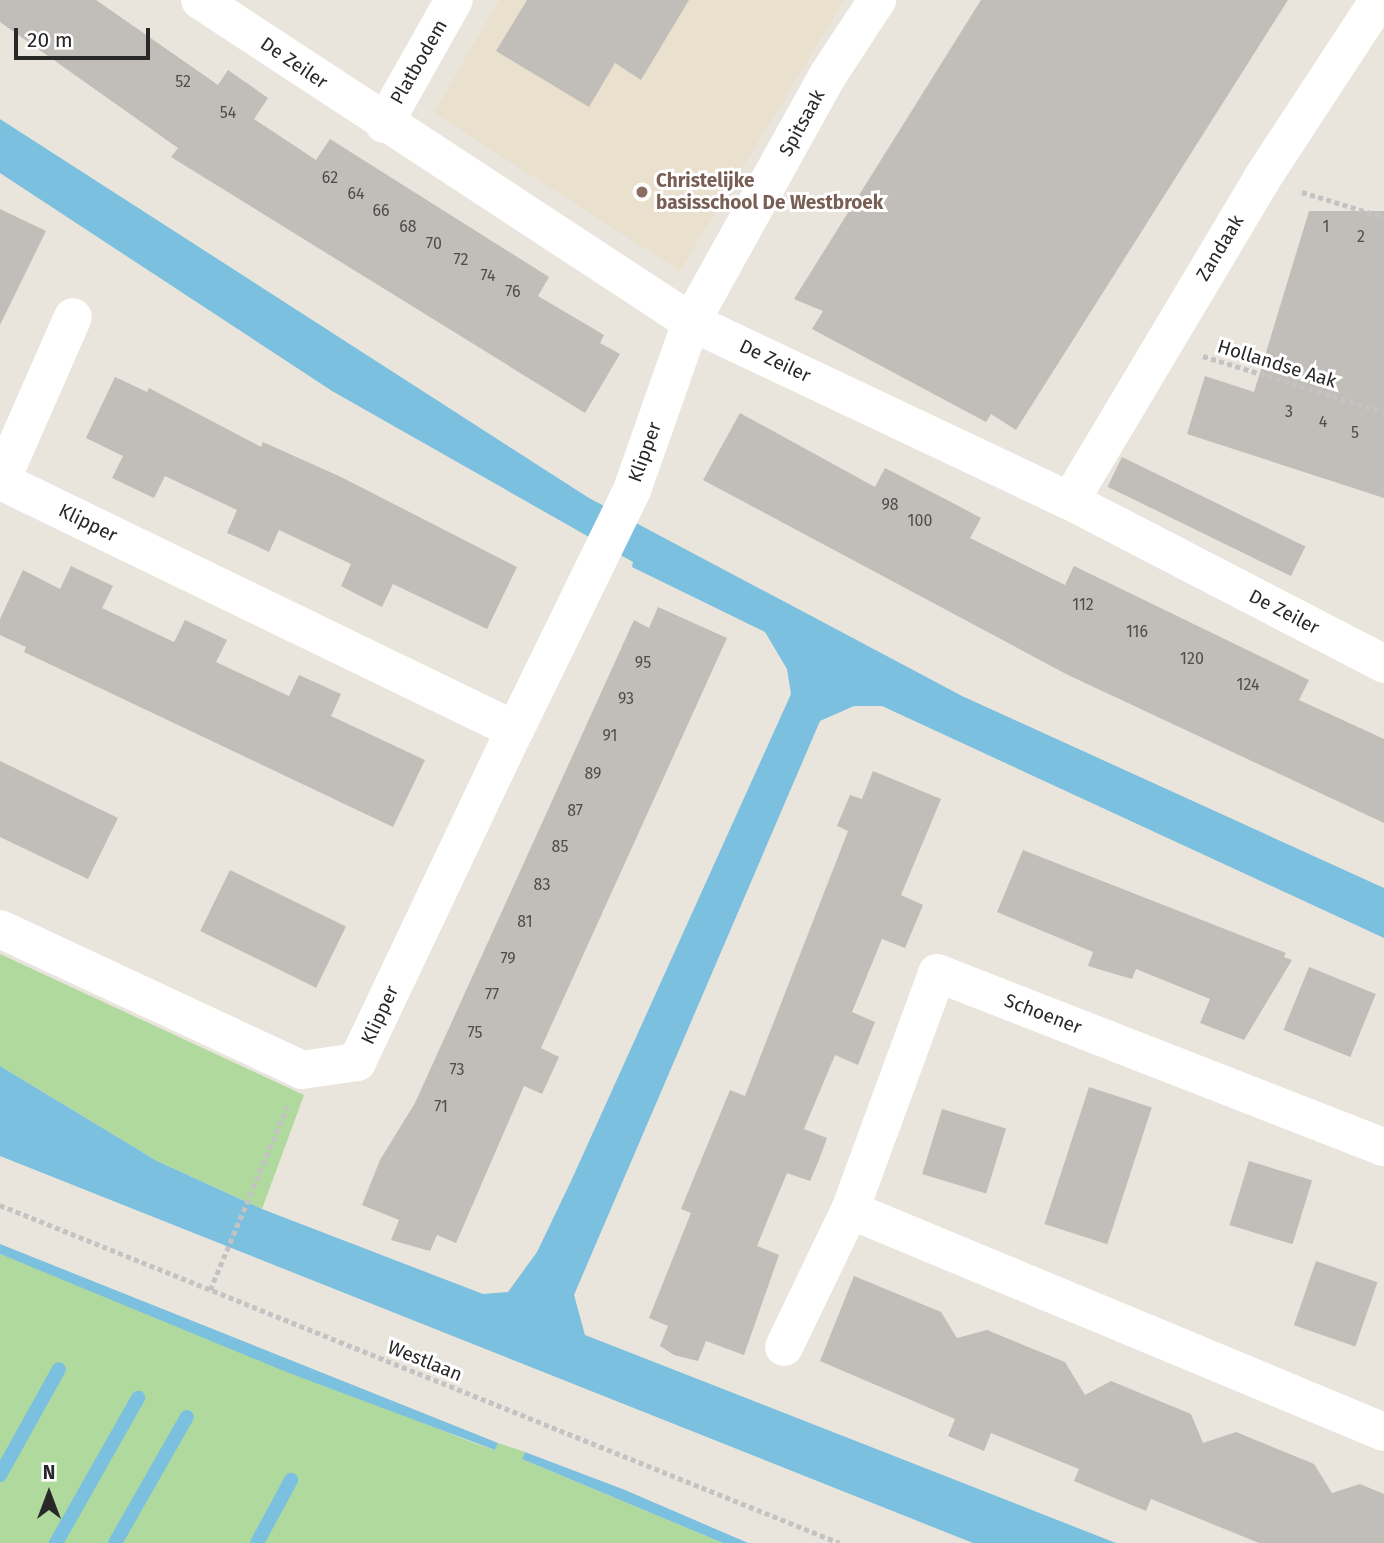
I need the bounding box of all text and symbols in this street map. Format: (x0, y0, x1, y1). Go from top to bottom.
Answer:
scale bar (18, 14, 154, 58)
street label: Platbodem (386, 16, 452, 108)
text: 20 m (27, 27, 73, 53)
street label: De Zeiler (256, 32, 332, 94)
house number: 52 (175, 72, 191, 92)
street label: Spitsaak (774, 86, 830, 160)
house number: 54 (220, 103, 236, 123)
house number: 62 (322, 168, 338, 188)
place label: Christelijke basisschool De Westbroek (656, 170, 883, 214)
house number: 64 (347, 184, 365, 204)
marker: Christelijke basisschool De Westbroek (634, 184, 650, 200)
house number: 66 (372, 201, 390, 221)
street label: Zandaak (1191, 211, 1249, 285)
house number: 68 (399, 217, 417, 237)
house number: 1 (1323, 217, 1329, 237)
house number: 2 (1357, 227, 1365, 247)
house number: 70 (426, 234, 442, 254)
house number: 72 (454, 250, 468, 270)
house number: 74 (481, 266, 495, 286)
house number: 76 (505, 282, 521, 302)
street label: De Zeiler (736, 335, 814, 387)
street label: Hollandse Aak (1215, 335, 1339, 393)
house number: 3 (1285, 402, 1293, 422)
house number: 4 (1319, 412, 1327, 432)
street label: Klipper (624, 419, 666, 485)
house number: 5 (1351, 423, 1359, 443)
house number: 98 (881, 495, 899, 515)
street label: Klipper (55, 499, 121, 547)
house number: 100 (908, 511, 932, 531)
street label: De Zeiler (1245, 585, 1323, 639)
house number: 112 (1072, 595, 1094, 615)
house number: 116 (1126, 622, 1148, 642)
house number: 120 (1180, 649, 1204, 669)
house number: 95 (635, 653, 651, 673)
house number: 124 (1237, 675, 1259, 695)
house number: 93 (618, 689, 634, 709)
house number: 91 (602, 726, 618, 746)
house number: 89 (585, 764, 601, 784)
house number: 87 (567, 801, 583, 821)
house number: 85 (552, 837, 568, 857)
house number: 83 (534, 875, 550, 895)
house number: 81 (517, 912, 533, 932)
house number: 79 (500, 949, 516, 969)
street label: Klipper (356, 982, 404, 1048)
house number: 77 (485, 985, 499, 1005)
street label: Schoener (1001, 989, 1085, 1039)
house number: 75 (468, 1023, 482, 1043)
house number: 73 (450, 1060, 464, 1080)
house number: 71 (434, 1097, 448, 1117)
street label: Westlaan (384, 1336, 466, 1386)
north arrow (14, 1459, 84, 1529)
text: N (43, 1461, 55, 1484)

